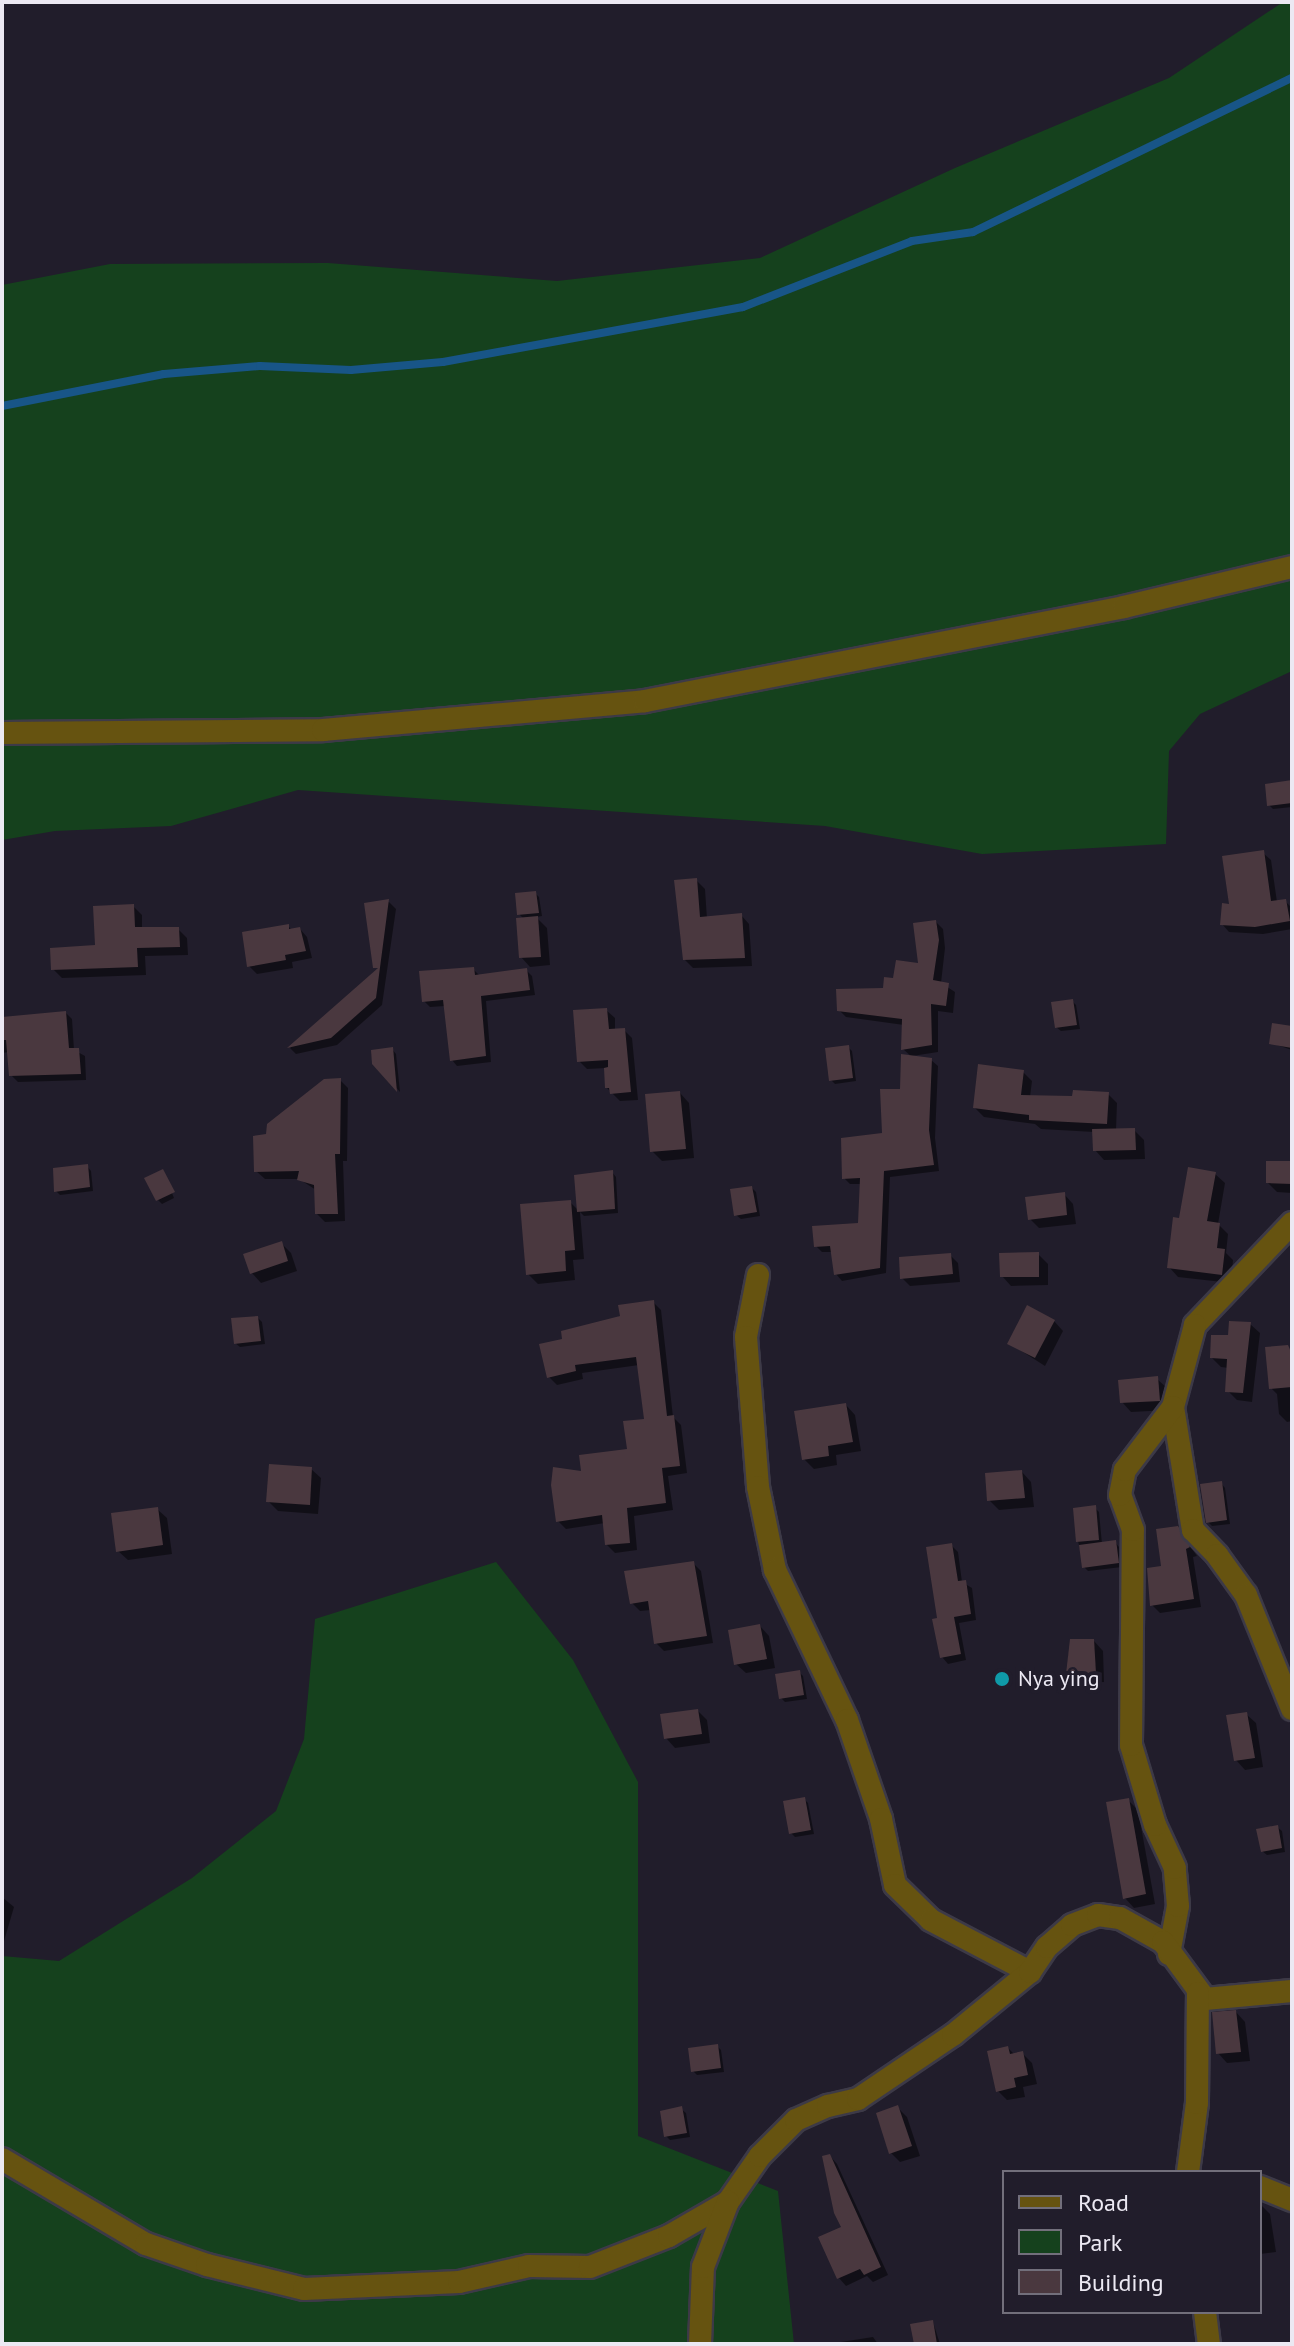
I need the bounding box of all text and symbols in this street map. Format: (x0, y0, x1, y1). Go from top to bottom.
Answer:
place label: Nya ying (1018, 1666, 1100, 1692)
marker: Nya ying (993, 1670, 1011, 1688)
legend (1002, 2170, 1262, 2314)
text: Road (1078, 2187, 1129, 2218)
text: Park (1078, 2227, 1122, 2258)
text: Building (1078, 2267, 1164, 2298)

